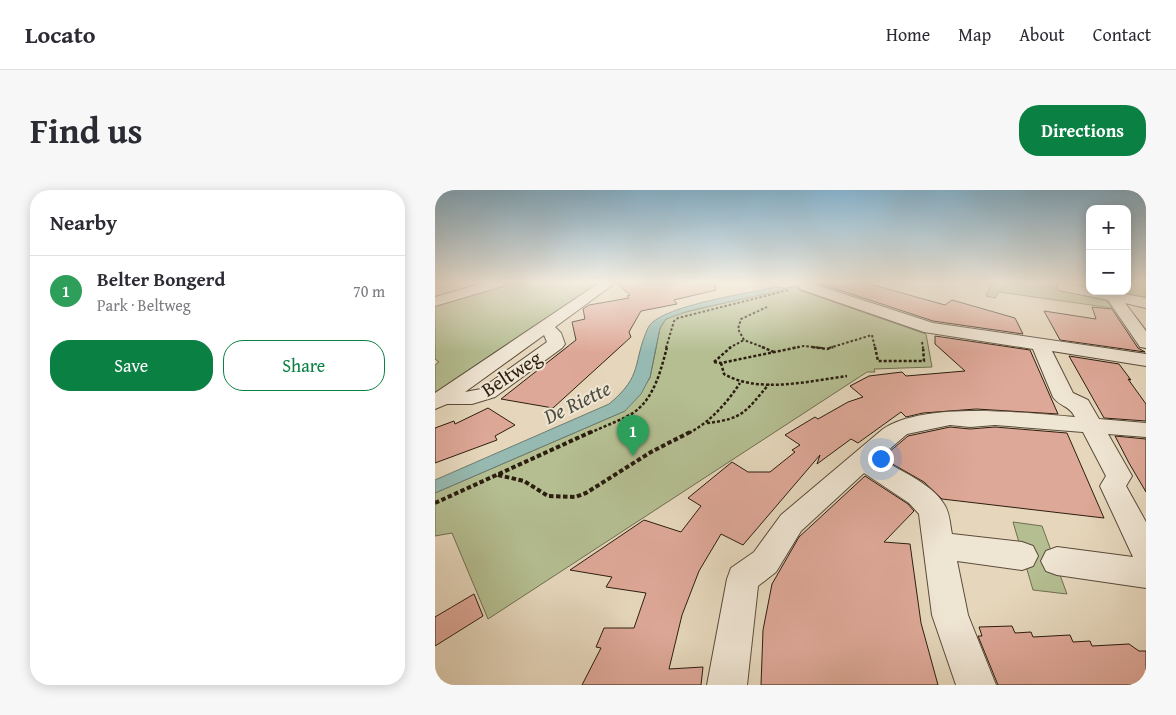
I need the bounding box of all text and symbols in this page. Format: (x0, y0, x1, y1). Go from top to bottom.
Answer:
text: Locato (25, 17, 96, 52)
text: Home (886, 21, 930, 48)
text: Map (958, 21, 991, 48)
text: About (1019, 21, 1065, 48)
text: Contact (1093, 21, 1151, 48)
text: Find us (30, 105, 143, 156)
button: Directions (1019, 105, 1146, 156)
map controls (1086, 205, 1131, 295)
button: + (1086, 205, 1131, 250)
text: Nearby (50, 207, 117, 238)
button: − (1086, 250, 1131, 295)
text: Belter Bongerd (97, 265, 225, 293)
text: 1 (62, 279, 70, 303)
text: 70 m (353, 279, 385, 303)
text: Park · Beltweg (97, 293, 191, 317)
button: Save (50, 340, 213, 391)
button: Share (223, 340, 385, 391)
street label: Beltweg (475, 343, 547, 403)
water label: De Riette (537, 372, 616, 432)
pin: 1 (617, 415, 649, 456)
your location (868, 446, 894, 472)

